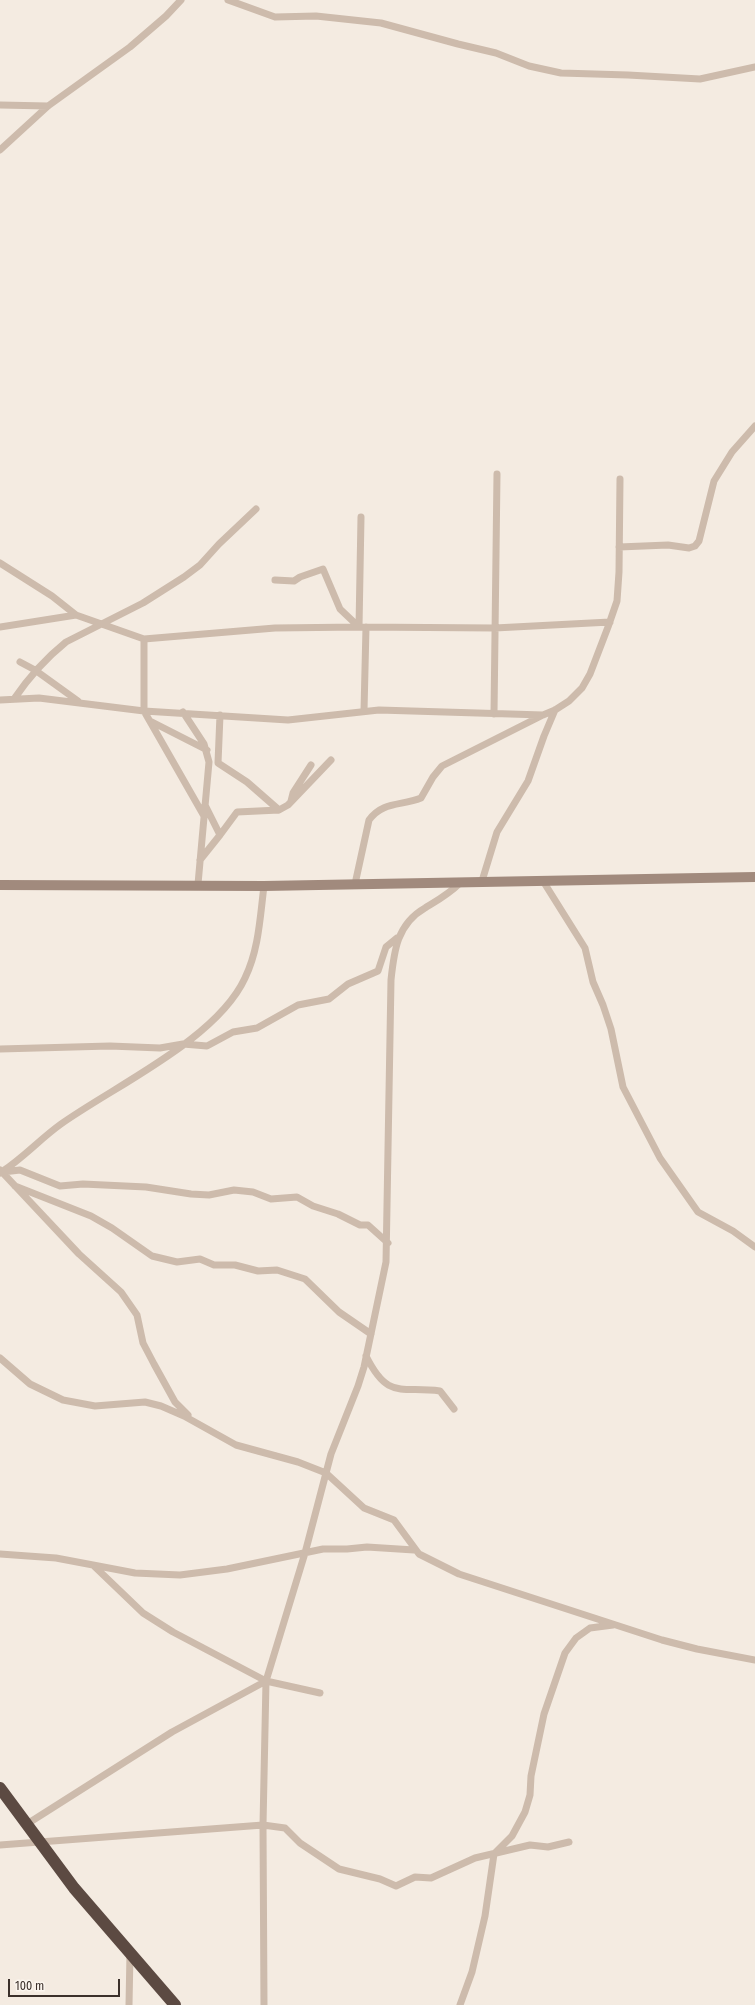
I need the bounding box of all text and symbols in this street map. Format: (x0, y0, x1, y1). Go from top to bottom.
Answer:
scale bar (10, 1971, 122, 1997)
text: 100 m (15, 1979, 44, 1993)

